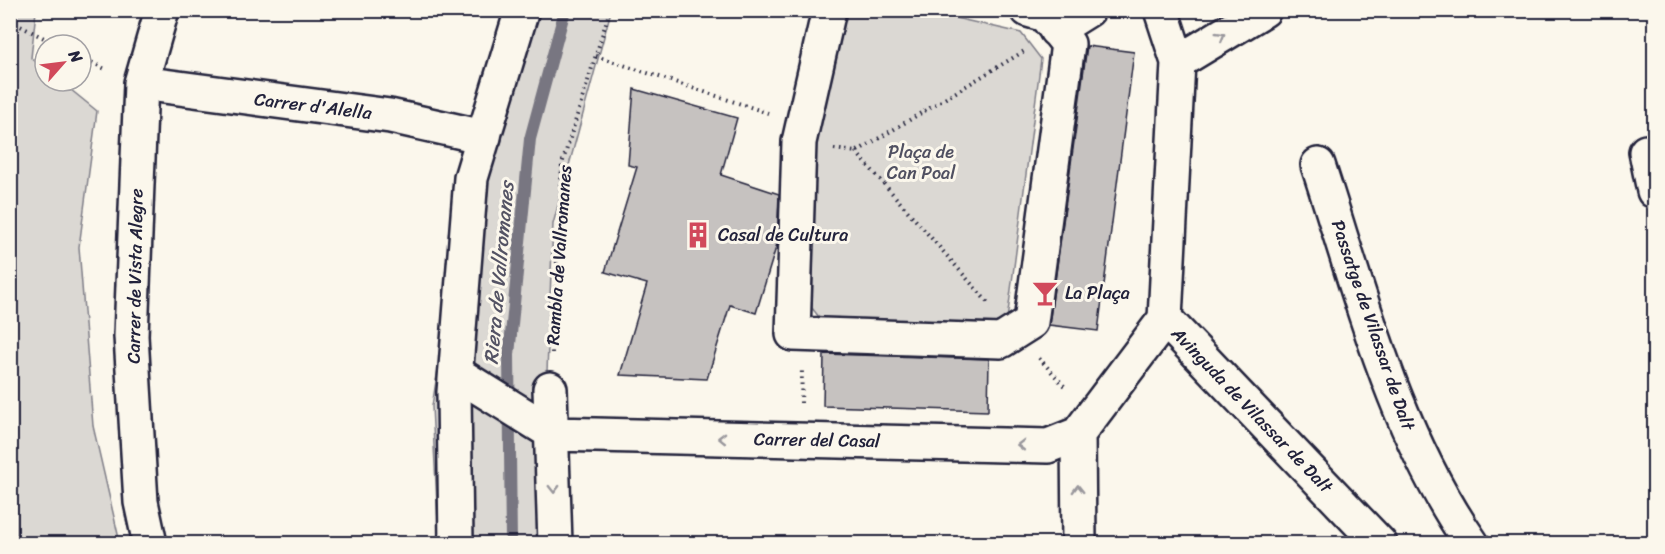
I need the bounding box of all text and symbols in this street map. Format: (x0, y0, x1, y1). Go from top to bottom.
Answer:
one-way arrow (1215, 32, 1225, 44)
north arrow (33, 33, 93, 93)
text: N (60, 44, 92, 69)
street label: Carrer d'Alella (252, 83, 374, 129)
park label: Plaça de Can Poal (887, 136, 956, 189)
street label: Rambla de Vallromanes (537, 163, 581, 346)
water label: Riera de Vallromanes (474, 178, 525, 366)
street label: Carrer de Vista Alegre (117, 188, 153, 364)
street label: Passatge de Vilassar de Dalt (1322, 215, 1424, 435)
place label: Casal de Cultura (718, 219, 848, 251)
building icon: Casal de Cultura (683, 220, 713, 250)
place label: La Plaça (1065, 277, 1130, 309)
bar icon: La Plaça (1030, 278, 1060, 308)
street label: Avinguda de Vilassar de Dalt (1163, 318, 1341, 502)
street label: Carrer del Casal (754, 423, 881, 457)
one-way arrow (717, 432, 726, 444)
one-way arrow (1017, 439, 1026, 451)
one-way arrow (548, 484, 561, 493)
one-way arrow (1072, 484, 1084, 493)

